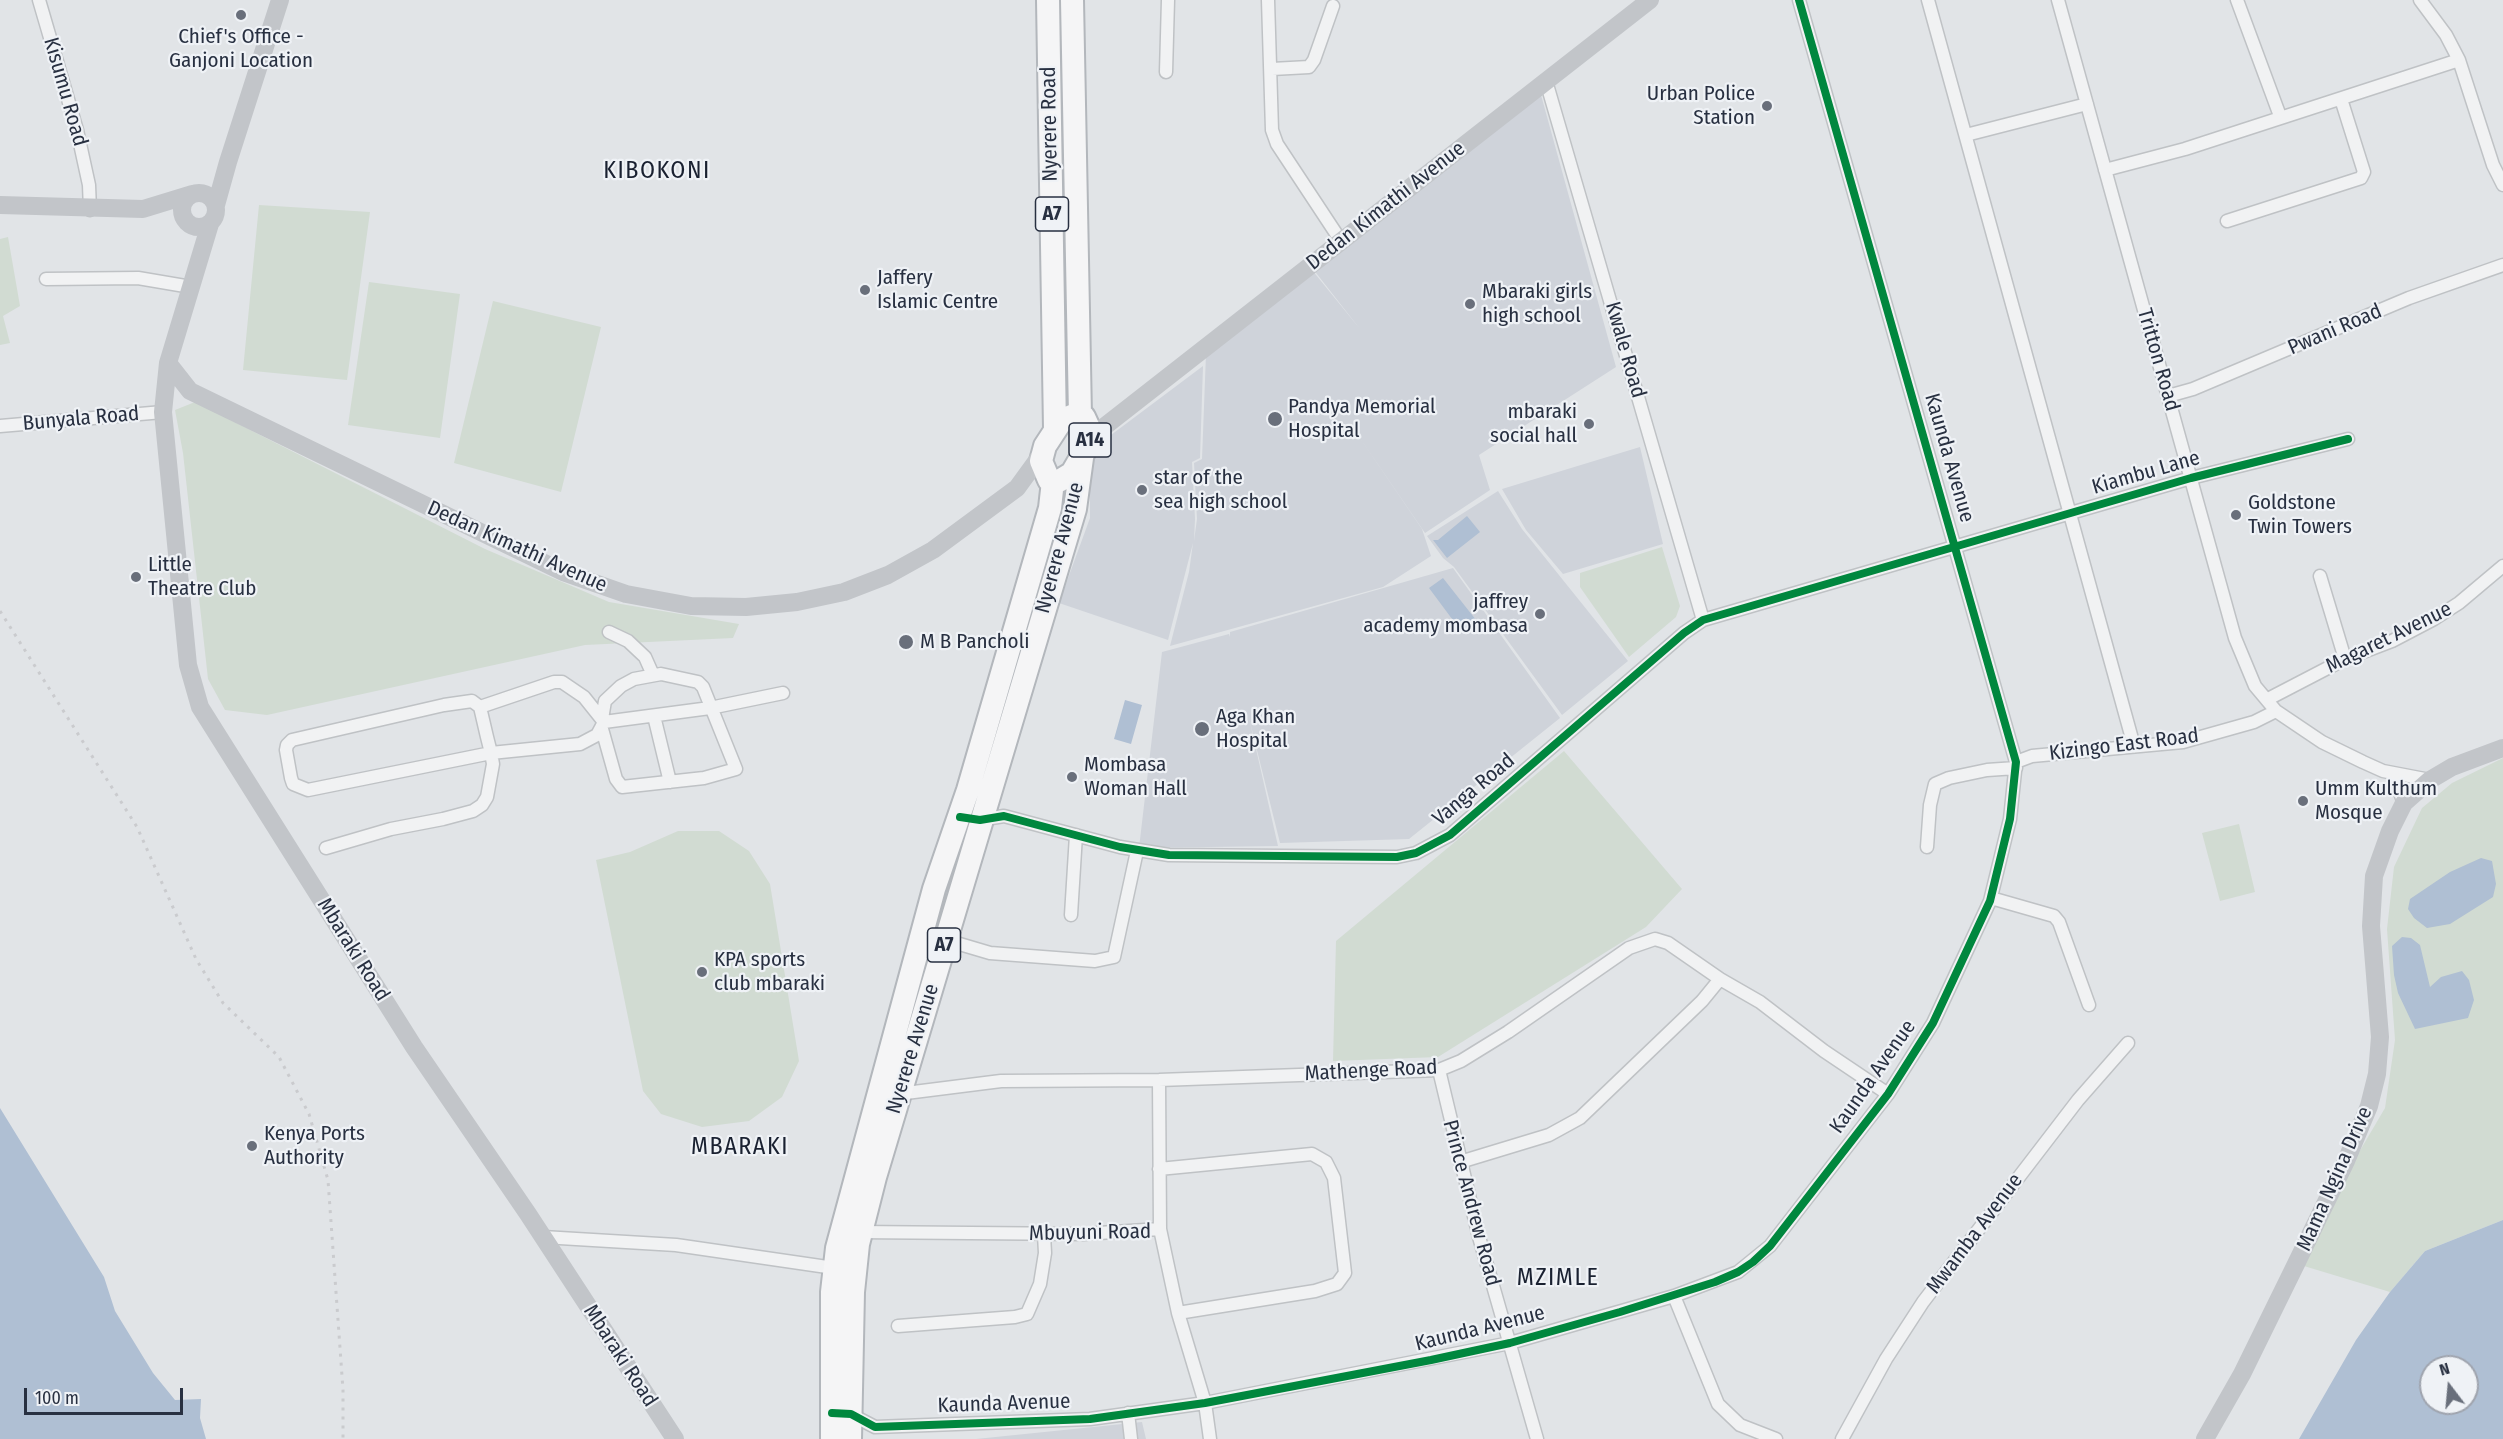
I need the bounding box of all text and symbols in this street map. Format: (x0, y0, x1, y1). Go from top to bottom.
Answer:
marker: Chief's Office - Ganjoni Location (234, 8, 248, 22)
place label: Chief's Office - Ganjoni Location (169, 24, 313, 74)
street label: Kisumu Road (37, 35, 93, 149)
street label: Nyerere Road (1036, 66, 1064, 182)
place label: Urban Police Station (1647, 81, 1755, 131)
marker: Urban Police Station (1760, 99, 1774, 113)
street label: Dedan Kimathi Avenue (1302, 136, 1470, 276)
district label: KIBOKONI (603, 157, 711, 185)
road number: A7 (1036, 197, 1068, 231)
place label: Jaffery Islamic Centre (877, 265, 998, 315)
place label: Mbaraki girls high school (1482, 279, 1592, 329)
marker: Jaffery Islamic Centre (858, 283, 872, 297)
marker: Mbaraki girls high school (1463, 297, 1477, 311)
street label: Kwale Road (1599, 299, 1651, 401)
street label: Pwani Road (2284, 299, 2386, 361)
street label: Tritton Road (2131, 306, 2185, 414)
street label: Kaunda Avenue (1919, 391, 1979, 525)
place label: Pandya Memorial Hospital (1288, 394, 1436, 444)
place label: mbaraki social hall (1490, 399, 1577, 449)
street label: Bunyala Road (22, 401, 140, 437)
marker: Pandya Memorial Hospital (1266, 410, 1284, 428)
marker: mbaraki social hall (1582, 417, 1596, 431)
road number: A14 (1069, 423, 1111, 457)
street label: Kiambu Lane (2089, 446, 2203, 500)
place label: star of the sea high school (1154, 465, 1287, 515)
street label: Nyerere Avenue (1030, 480, 1090, 616)
marker: star of the sea high school (1135, 483, 1149, 497)
place label: Goldstone Twin Towers (2248, 490, 2352, 540)
street label: Dedan Kimathi Avenue (423, 496, 611, 598)
marker: Goldstone Twin Towers (2229, 508, 2243, 522)
place label: Little Theatre Club (148, 552, 256, 602)
marker: Little Theatre Club (129, 570, 143, 584)
place label: jaffrey academy mombasa (1363, 589, 1528, 639)
street label: Magaret Avenue (2322, 597, 2456, 679)
marker: jaffrey academy mombasa (1533, 607, 1547, 621)
place label: M B Pancholi (920, 629, 1029, 655)
marker: M B Pancholi (897, 633, 915, 651)
place label: Aga Khan Hospital (1216, 704, 1295, 754)
marker: Aga Khan Hospital (1193, 720, 1211, 738)
street label: Kizingo East Road (2048, 723, 2200, 767)
street label: Vanga Road (1428, 748, 1520, 832)
place label: Mombasa Woman Hall (1084, 752, 1187, 802)
marker: Mombasa Woman Hall (1065, 770, 1079, 784)
place label: Umm Kulthum Mosque (2315, 776, 2437, 826)
marker: Umm Kulthum Mosque (2296, 794, 2310, 808)
street label: Mbaraki Road (311, 894, 395, 1006)
road number: A7 (928, 928, 960, 962)
place label: KPA sports club mbaraki (714, 947, 825, 997)
marker: KPA sports club mbaraki (695, 965, 709, 979)
street label: Nyerere Avenue (881, 981, 945, 1117)
street label: Kaunda Avenue (1825, 1015, 1921, 1139)
street label: Mathenge Road (1304, 1055, 1438, 1087)
street label: Mama Ngina Drive (2292, 1103, 2378, 1255)
street label: Prince Andrew Road (1437, 1117, 1505, 1289)
place label: Kenya Ports Authority (264, 1121, 365, 1171)
district label: MBARAKI (691, 1133, 789, 1161)
marker: Kenya Ports Authority (245, 1139, 259, 1153)
street label: Mwamba Avenue (1922, 1169, 2028, 1299)
street label: Mbuyuni Road (1029, 1219, 1151, 1247)
district label: MZIMLE (1517, 1264, 1599, 1292)
street label: Mbaraki Road (578, 1300, 662, 1412)
street label: Kaunda Avenue (1412, 1301, 1548, 1357)
north arrow (2419, 1355, 2479, 1415)
text: N (2437, 1359, 2452, 1380)
scale bar (27, 1376, 186, 1414)
text: 100 m (35, 1387, 79, 1409)
street label: Kaunda Avenue (937, 1389, 1071, 1419)

